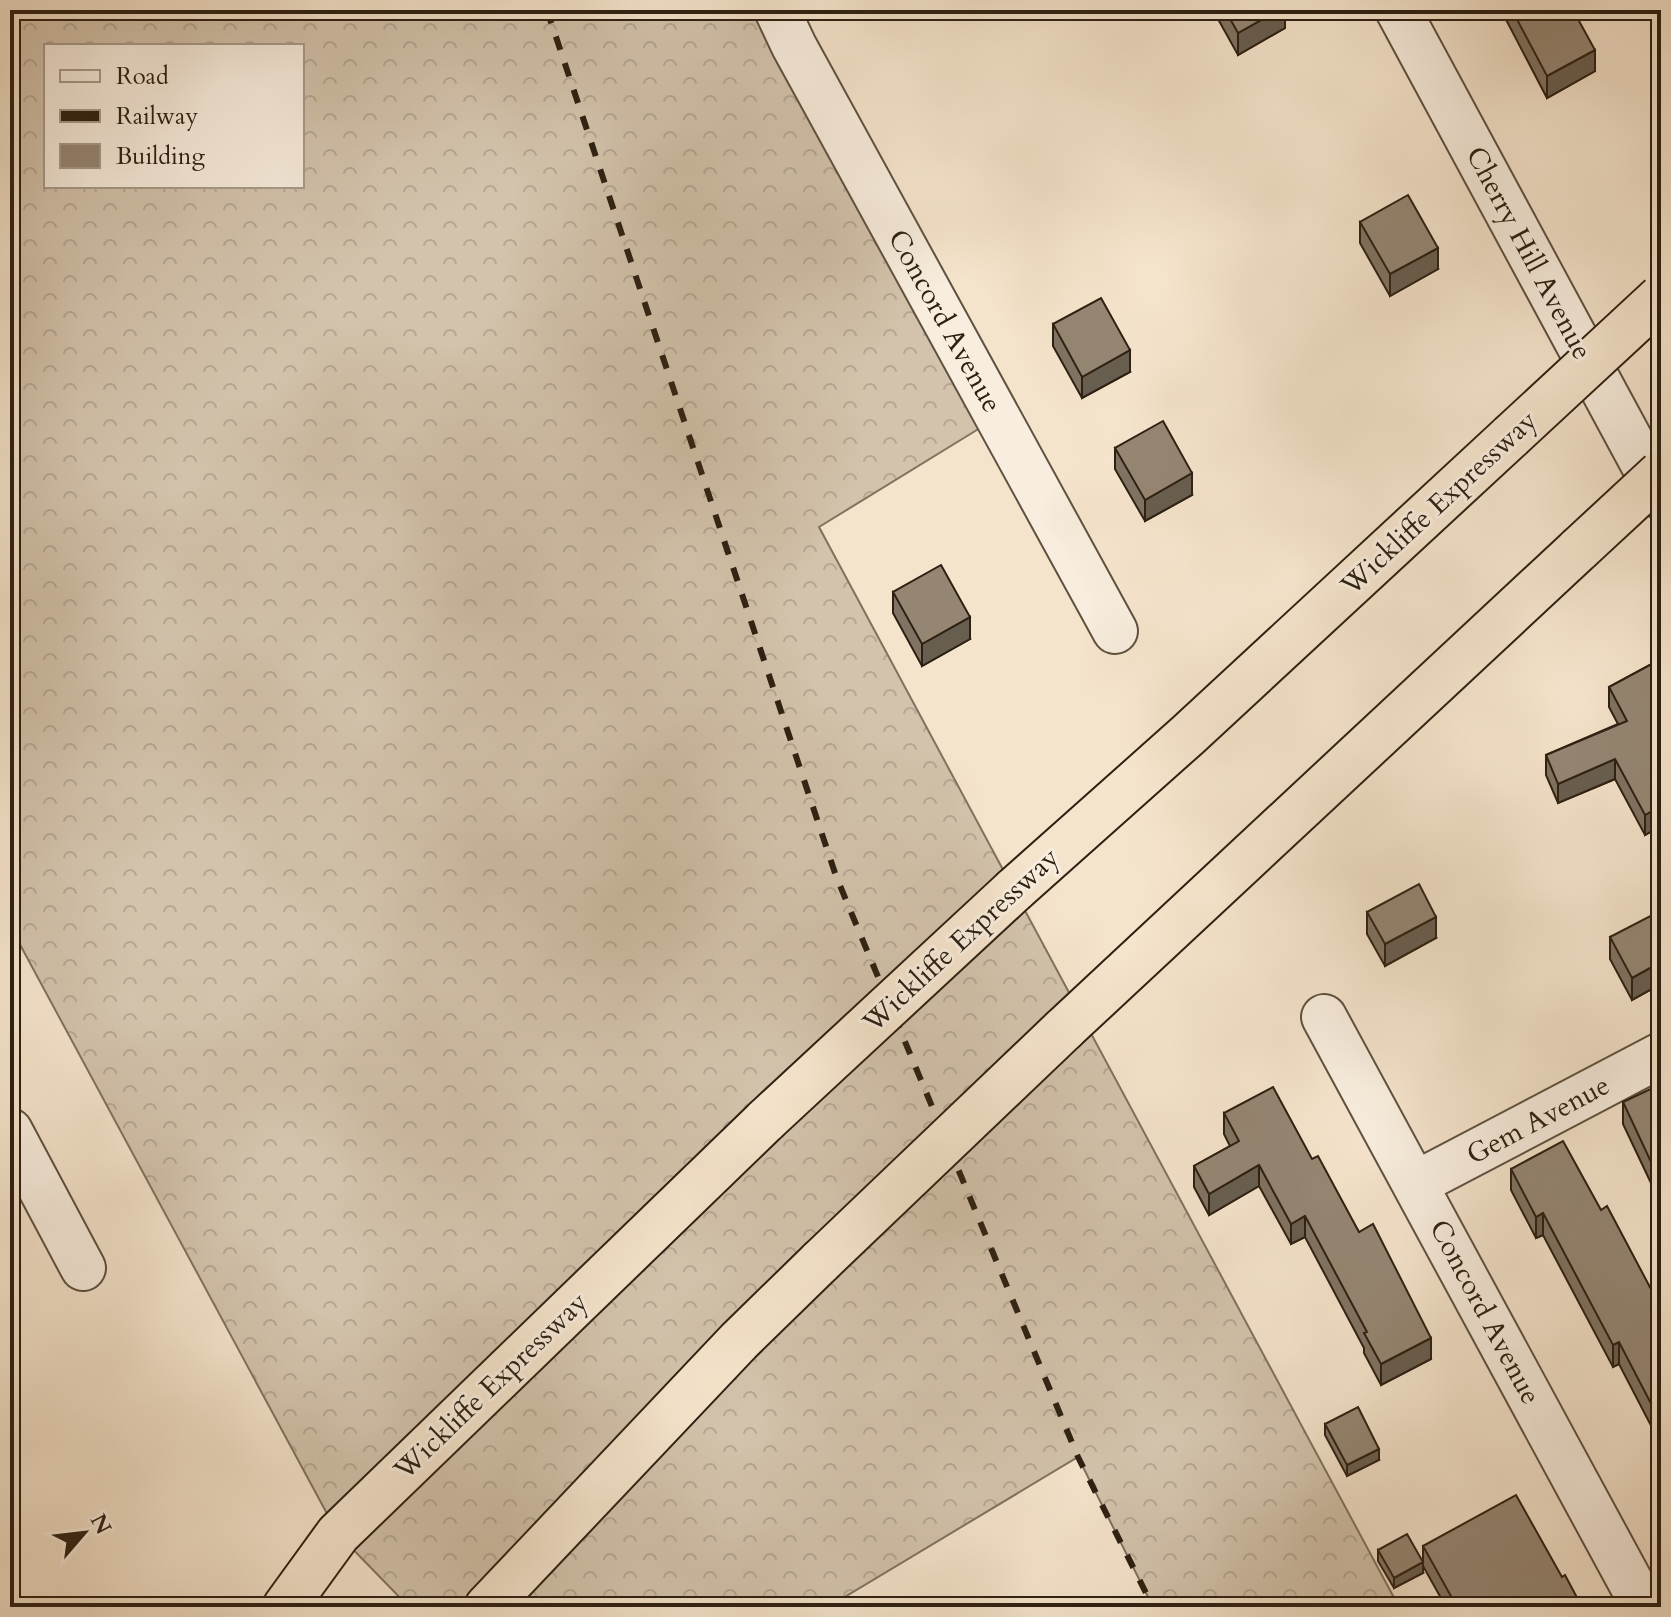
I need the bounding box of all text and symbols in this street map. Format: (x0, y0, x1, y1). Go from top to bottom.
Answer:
legend (44, 44, 304, 188)
text: Road (116, 60, 169, 93)
text: Railway (116, 100, 198, 133)
text: Building (116, 140, 206, 173)
street label: Cherry Hill Avenue (1457, 140, 1601, 366)
street label: Concord Avenue (879, 223, 1011, 419)
street label: Wickliffe Expressway (1332, 402, 1546, 605)
street label: Wickliffe Expressway (854, 839, 1068, 1042)
street label: Gem Avenue (1460, 1066, 1616, 1174)
street label: Concord Avenue (1420, 1213, 1550, 1411)
street label: Wickliffe Expressway (385, 1283, 596, 1489)
north arrow (44, 1493, 124, 1573)
text: N (83, 1509, 119, 1540)

